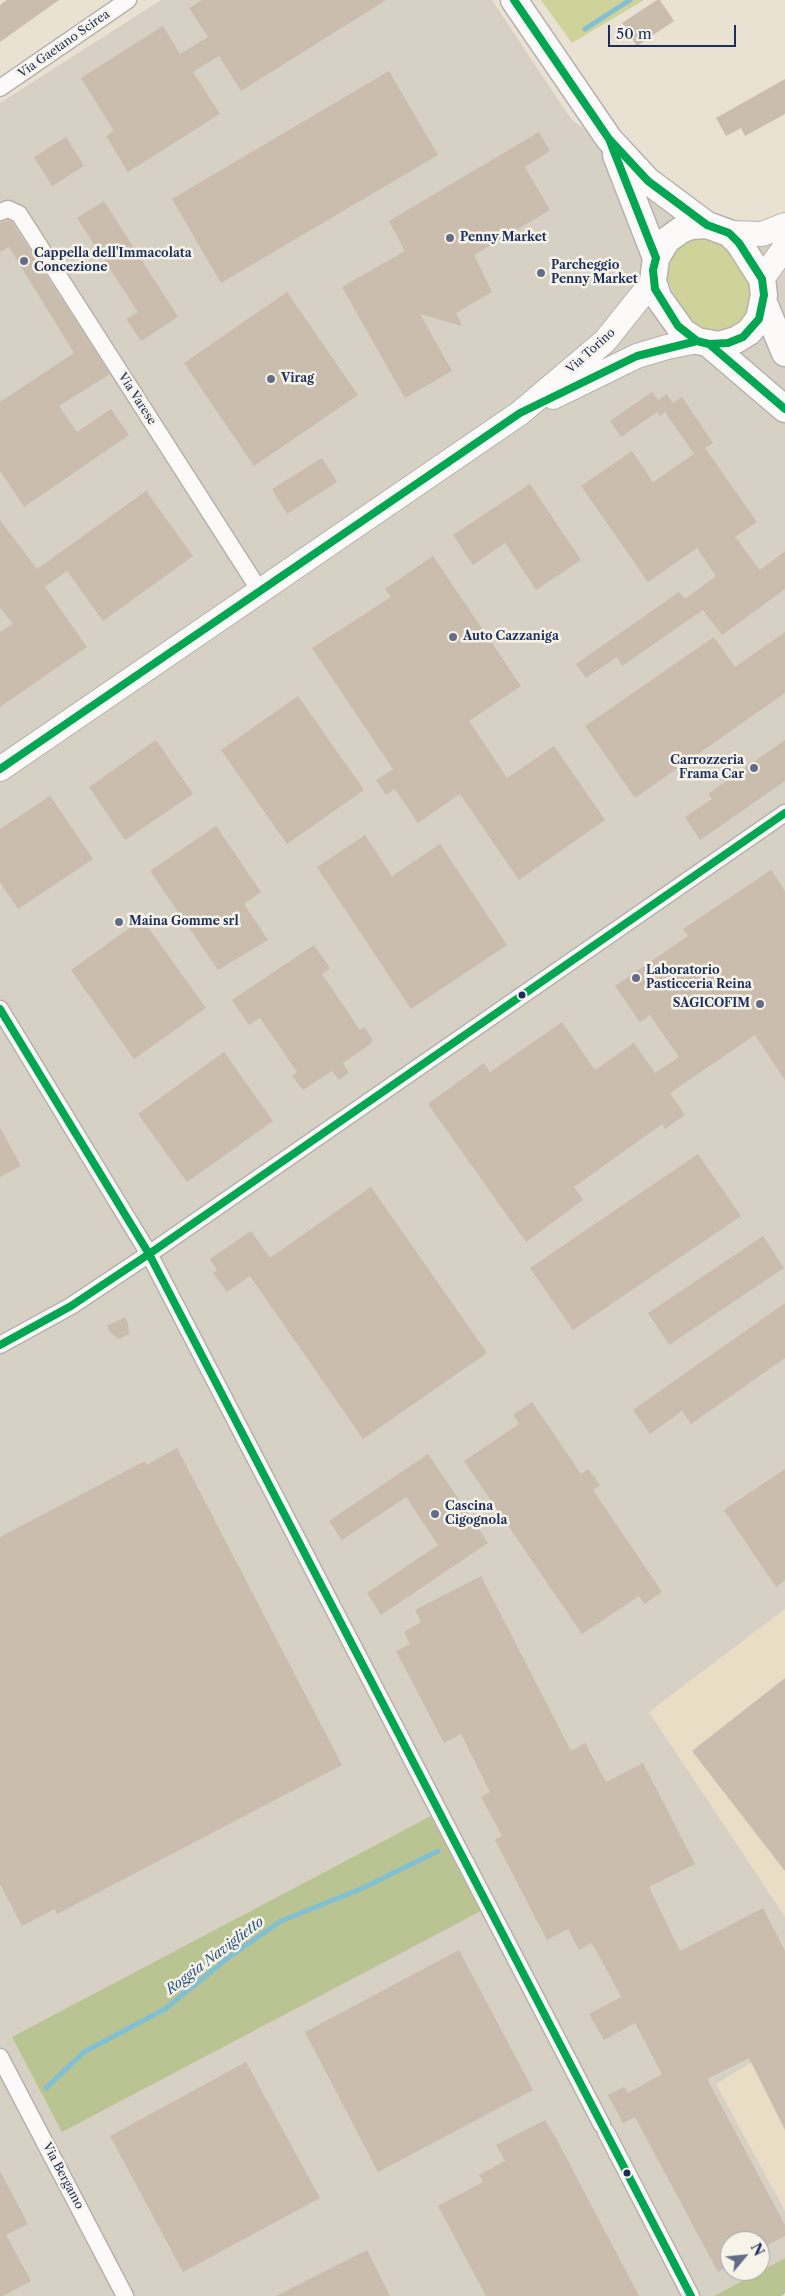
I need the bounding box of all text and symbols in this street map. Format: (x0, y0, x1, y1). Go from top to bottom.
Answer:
street label: Via Gaetano Scirea (16, 7, 112, 81)
scale bar (610, 15, 738, 47)
text: 50 m (616, 24, 652, 43)
place label: Penny Market (460, 231, 547, 245)
marker: Penny Market (444, 232, 456, 244)
place label: Cappella dell'Immacolata Concezione (34, 247, 192, 275)
marker: Cappella dell'Immacolata Concezione (18, 255, 30, 267)
place label: Parcheggio Penny Market (551, 259, 638, 287)
marker: Parcheggio Penny Market (535, 267, 547, 279)
street label: Via Torino (564, 325, 618, 377)
street label: Via Varese (115, 370, 159, 428)
place label: Virag (281, 372, 314, 386)
marker: Virag (265, 373, 277, 385)
place label: Auto Cazzaniga (463, 630, 559, 644)
marker: Auto Cazzaniga (447, 631, 459, 643)
place label: Carrozzeria Frama Car (670, 754, 744, 782)
marker: Carrozzeria Frama Car (748, 762, 760, 774)
place label: Maina Gomme srl (129, 915, 239, 929)
marker: Maina Gomme srl (113, 916, 125, 928)
place label: Laboratorio Pasticceria Reina (646, 964, 752, 992)
marker: Laboratorio Pasticceria Reina (630, 972, 642, 984)
unlabelled marker (517, 990, 527, 1000)
place label: SAGICOFIM (673, 997, 750, 1011)
marker: SAGICOFIM (754, 998, 766, 1010)
place label: Cascina Cigognola (445, 1500, 507, 1528)
marker: Cascina Cigognola (429, 1508, 441, 1520)
water label: Roggia Naviglietto (163, 1914, 267, 1998)
street label: Via Bergamo (39, 2140, 87, 2212)
unlabelled marker (622, 2168, 632, 2178)
north arrow (720, 2231, 770, 2281)
text: N (747, 2240, 768, 2259)

